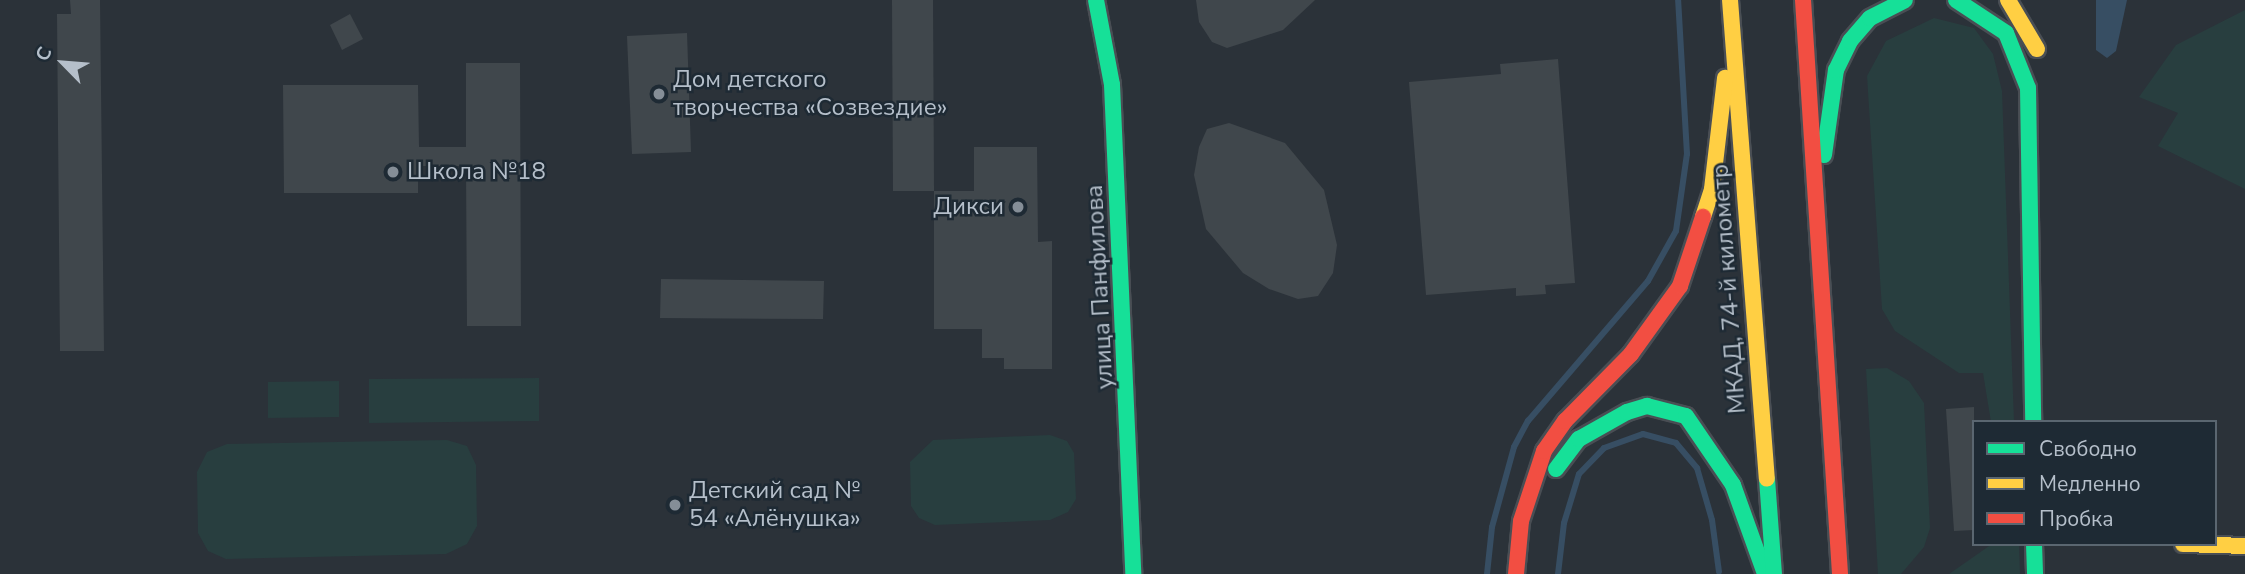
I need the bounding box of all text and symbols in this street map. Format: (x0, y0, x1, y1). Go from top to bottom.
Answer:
north arrow (28, 28, 98, 98)
text: С (29, 43, 58, 65)
place label: Дом детского творчества «Созвездие» (673, 66, 947, 122)
marker: Дом детского творчества «Созвездие» (651, 86, 667, 102)
place label: Школа №18 (407, 158, 546, 186)
street label: МКАД, 74-й километр (1706, 163, 1752, 415)
marker: Школа №18 (385, 164, 401, 180)
street label: улица Панфилова (1080, 184, 1120, 390)
place label: Дикси (933, 193, 1004, 221)
marker: Дикси (1010, 199, 1026, 215)
legend (1972, 420, 2217, 546)
text: Свободно (2039, 435, 2137, 463)
text: Медленно (2039, 470, 2141, 498)
place label: Детский сад № 54 «Алёнушка» (689, 477, 861, 533)
marker: Детский сад № 54 «Алёнушка» (667, 497, 683, 513)
text: Пробка (2039, 505, 2113, 533)

